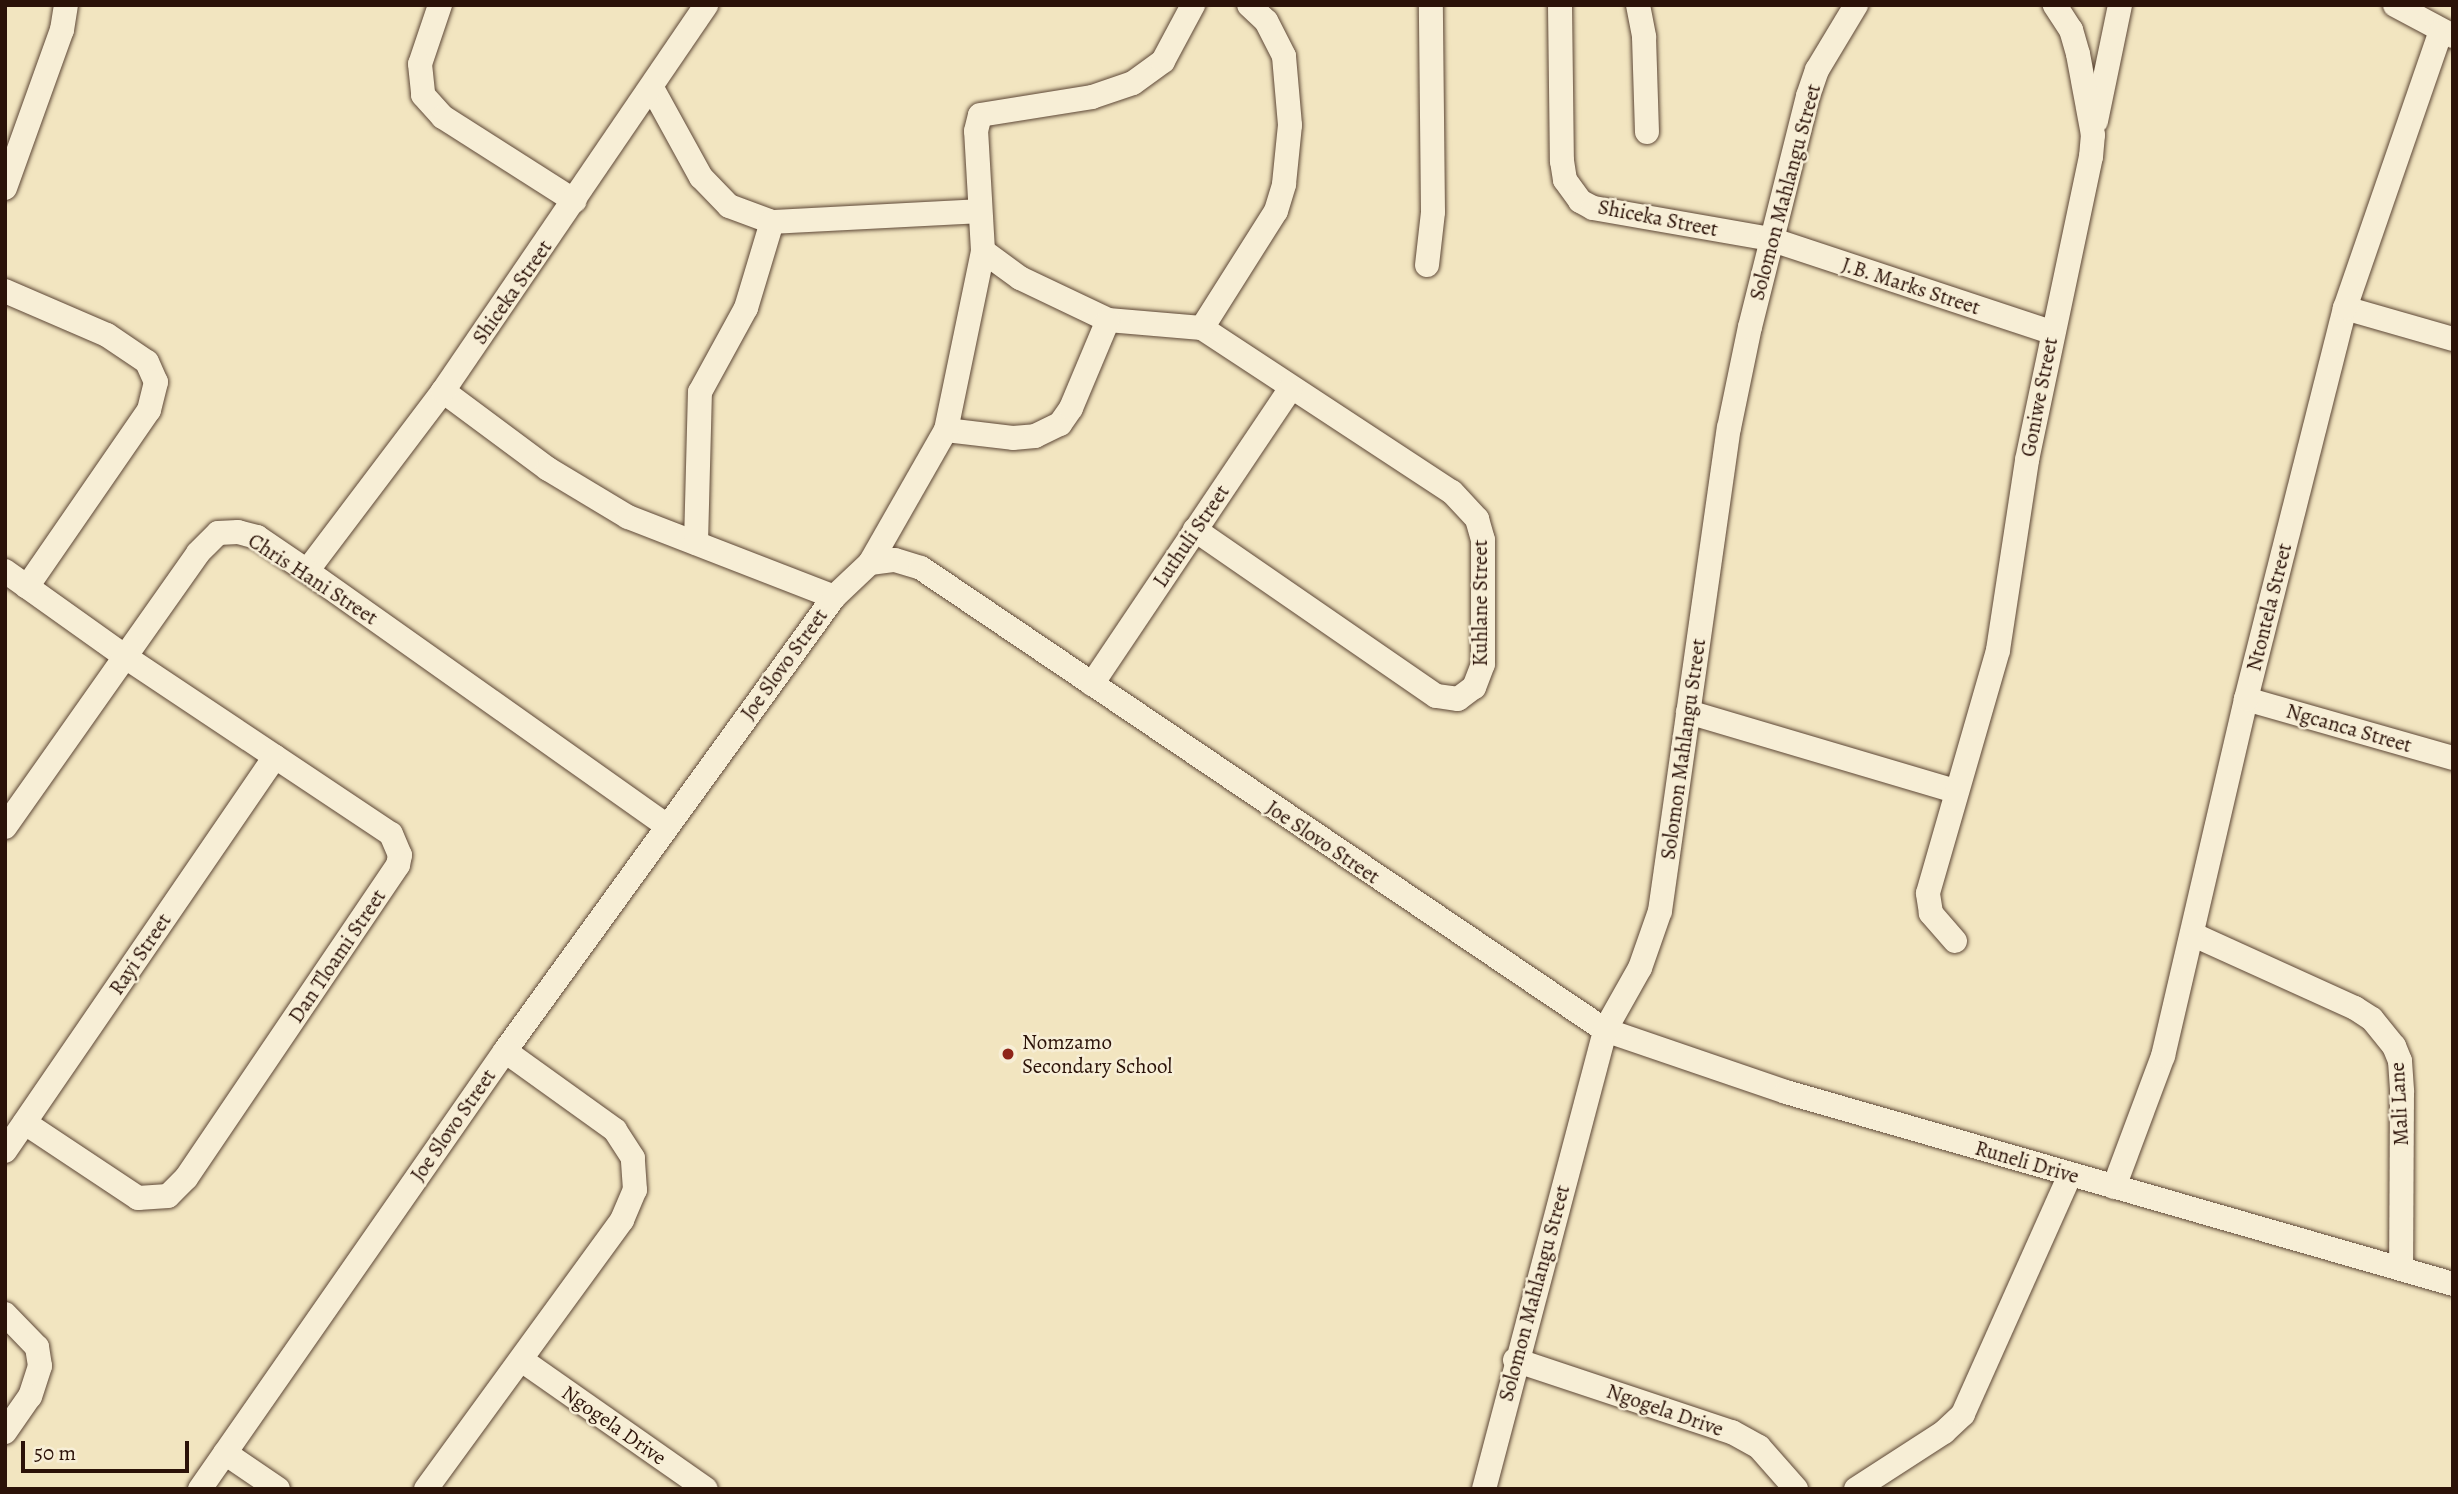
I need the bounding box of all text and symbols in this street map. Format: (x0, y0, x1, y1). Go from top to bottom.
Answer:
street label: Solomon Mahlangu Street (1744, 81, 1826, 303)
street label: Shiceka Street (1596, 194, 1720, 242)
street label: Shiceka Street (467, 235, 557, 349)
street label: J.B. Marks Street (1838, 252, 1984, 320)
street label: Goniwe Street (2015, 335, 2063, 459)
street label: Luthuli Street (1147, 480, 1235, 592)
street label: Chris Hani Street (244, 528, 382, 630)
street label: Kuhlane Street (1467, 540, 1493, 666)
street label: Ntontela Street (2241, 540, 2297, 674)
street label: Joe Slovo Street (735, 603, 833, 725)
street label: Solomon Mahlangu Street (1655, 637, 1711, 861)
street label: Ngcanca Street (2283, 698, 2415, 758)
street label: Joe Slovo Street (1261, 795, 1385, 889)
street label: Dan Tloami Street (283, 884, 391, 1028)
street label: Rayi Street (104, 908, 176, 1000)
place label: Nomzamo Secondary School (1022, 1029, 1172, 1079)
marker: Nomzamo Secondary School (1000, 1046, 1016, 1062)
street label: Mali Lane (2384, 1061, 2414, 1147)
street label: Joe Slovo Street (405, 1064, 501, 1186)
street label: Runeli Drive (1972, 1135, 2082, 1189)
street label: Solomon Mahlangu Street (1493, 1182, 1575, 1404)
street label: Ngogela Drive (1603, 1378, 1727, 1442)
street label: Ngogela Drive (557, 1380, 671, 1470)
scale bar (24, 1428, 192, 1472)
text: 50 m (34, 1439, 76, 1467)

